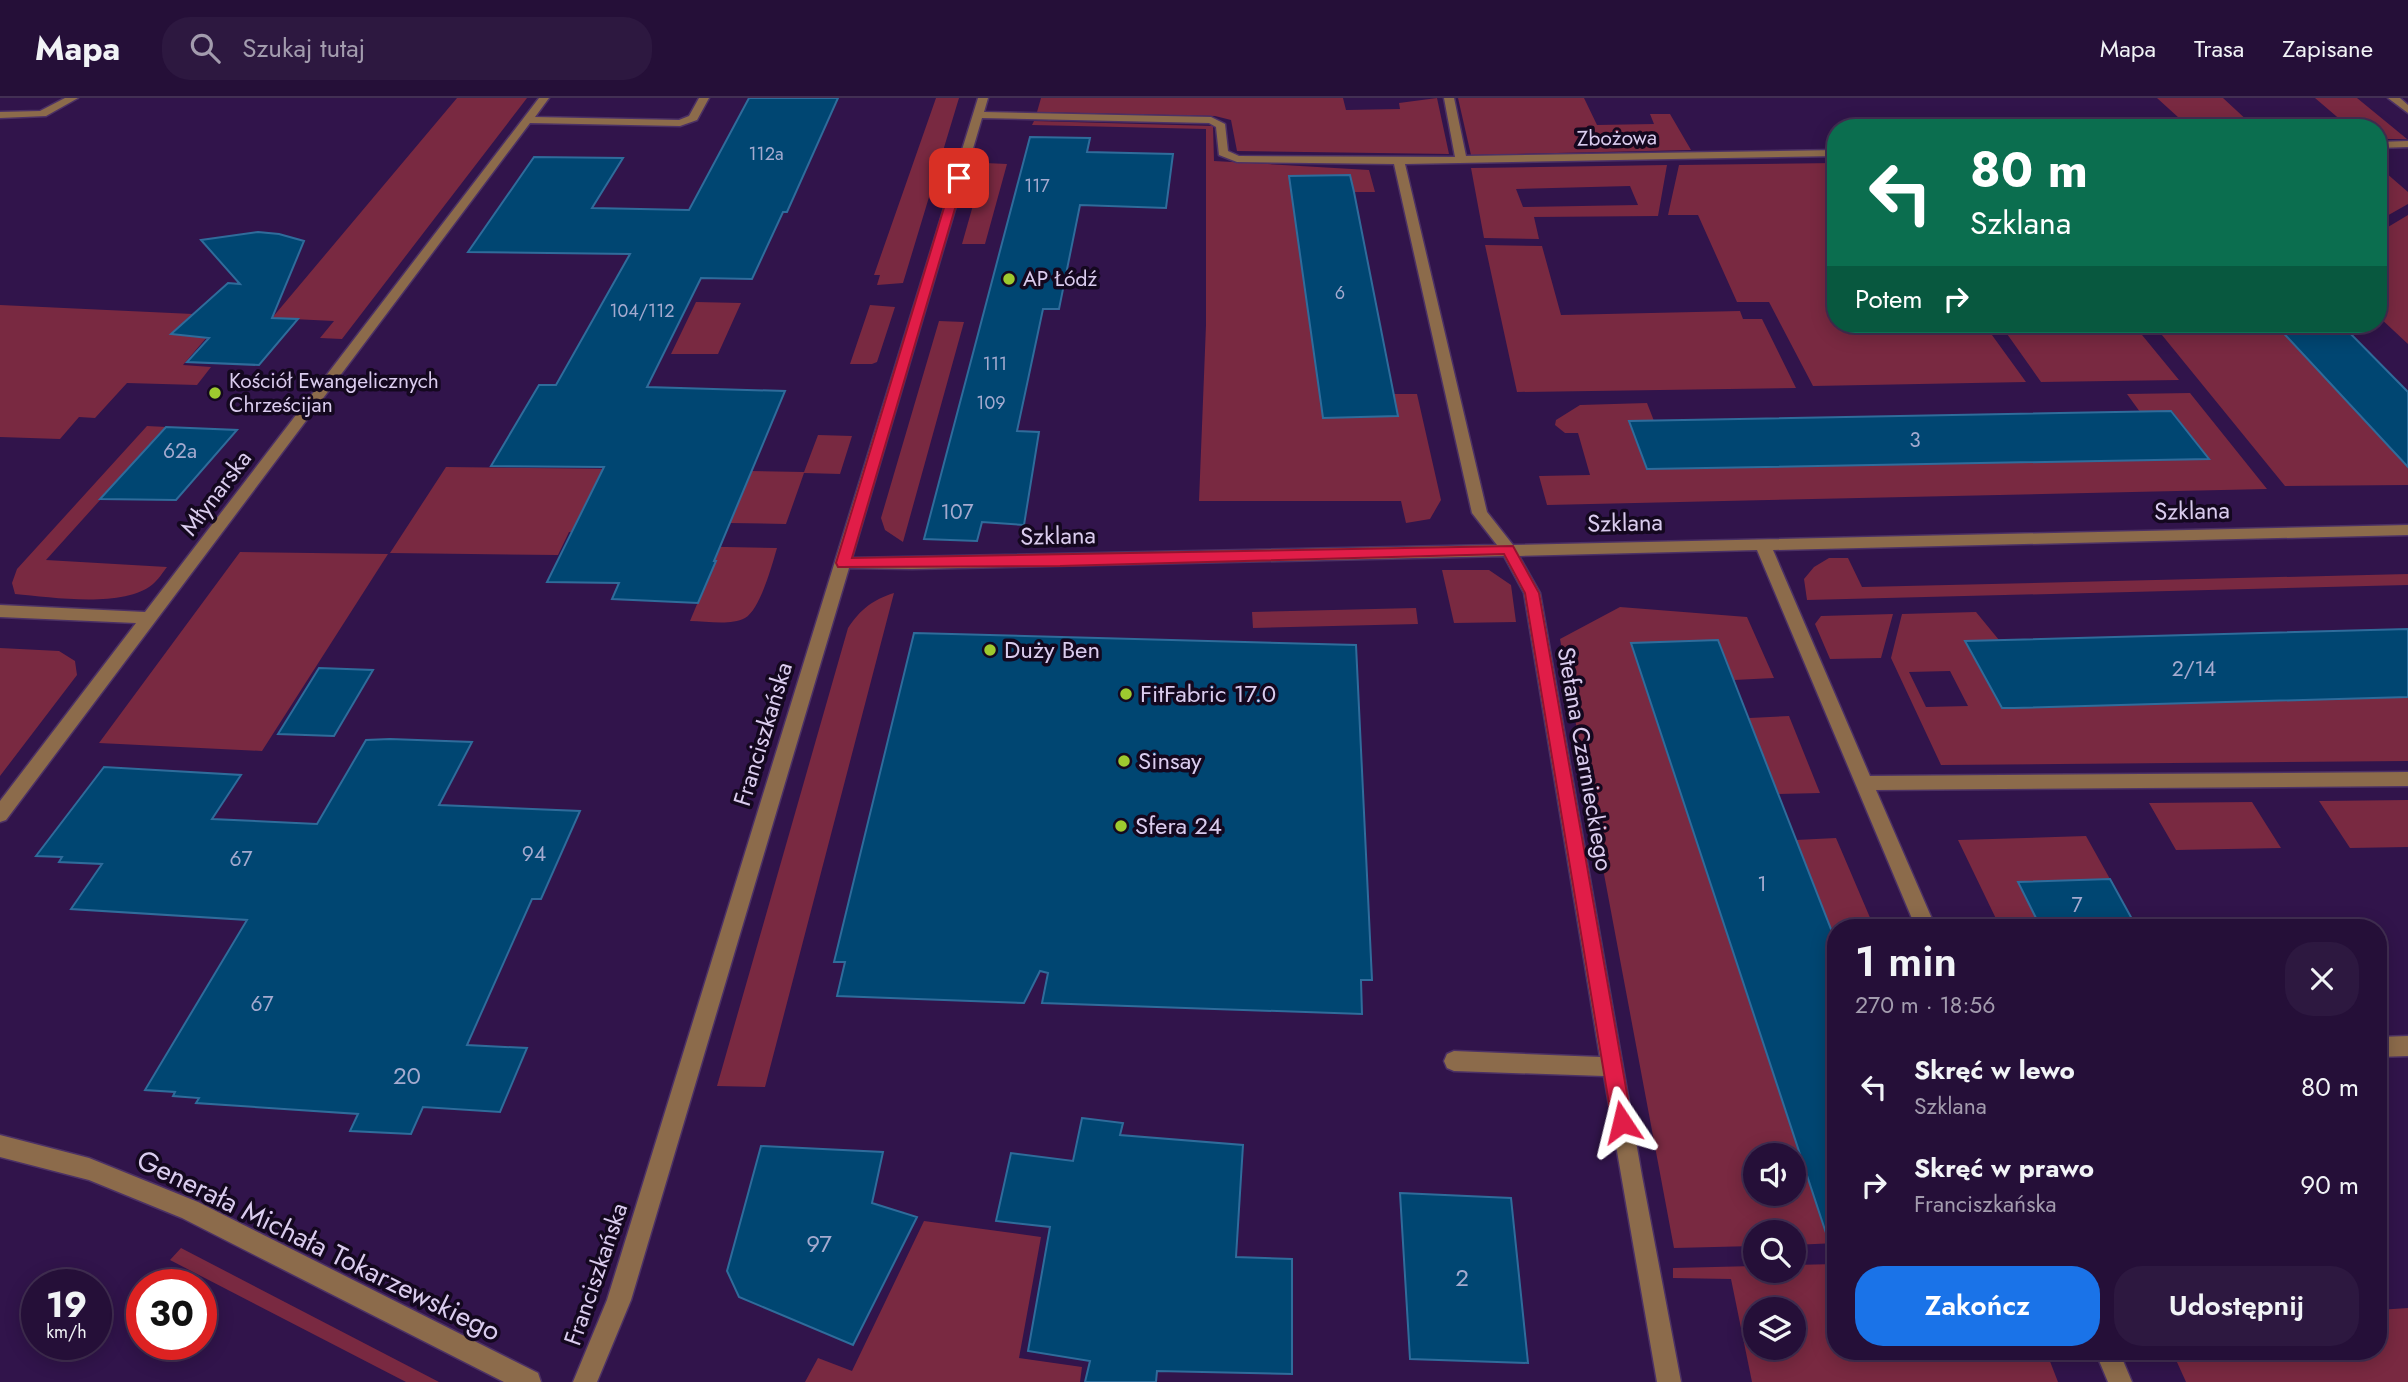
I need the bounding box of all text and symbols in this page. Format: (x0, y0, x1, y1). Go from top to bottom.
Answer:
search box (162, 17, 652, 80)
text: Mapa (35, 25, 120, 72)
icon: search (186, 29, 224, 67)
text: Szukaj tutaj (242, 29, 365, 67)
text: Mapa (2100, 31, 2156, 66)
text: Trasa (2194, 31, 2244, 66)
text: Zapisane (2282, 31, 2373, 66)
street label: Zbożowa (1577, 122, 1657, 154)
text: 80 m (1970, 135, 2088, 205)
house number: 112a (748, 141, 784, 167)
icon: left (1855, 147, 1946, 238)
pin (929, 148, 989, 208)
icon: arrive (940, 159, 978, 197)
house number: 117 (1024, 173, 1050, 199)
text: Szklana (1970, 200, 2071, 246)
place label: AP Łódź (1023, 264, 1098, 294)
marker: AP Łódź (1001, 271, 1017, 287)
house number: 6 (1335, 280, 1345, 306)
text: Potem (1855, 280, 1923, 318)
icon: right (1937, 280, 1975, 318)
house number: 104/112 (609, 298, 675, 324)
house number: 111 (983, 351, 1007, 377)
place label: Kościół Ewangelicznych Chrześcijan (229, 366, 439, 420)
marker: Kościół Ewangelicznych Chrześcijan (207, 385, 223, 401)
house number: 109 (976, 390, 1006, 416)
house number: 3 (1909, 425, 1921, 455)
house number: 62a (163, 436, 197, 466)
street label: Młynarska (172, 442, 260, 543)
street label: Szklana (2154, 492, 2230, 529)
house number: 107 (940, 497, 974, 527)
street label: Szklana (1587, 504, 1663, 541)
street label: Szklana (1020, 517, 1096, 554)
place label: Duży Ben (1004, 632, 1100, 667)
marker: Duży Ben (982, 642, 998, 658)
street label: Stefana Czarnieckiego (1549, 644, 1622, 874)
house number: 2/14 (2172, 654, 2216, 684)
street label: Franciszkańska (724, 658, 801, 810)
place label: FitFabric 17.0 (1140, 676, 1276, 711)
marker: FitFabric 17.0 (1118, 686, 1134, 702)
place label: Sinsay (1138, 743, 1202, 778)
marker: Sinsay (1116, 753, 1132, 769)
place label: Sfera 24 (1135, 808, 1222, 843)
marker: Sfera 24 (1113, 818, 1129, 834)
house number: 94 (522, 839, 546, 869)
house number: 67 (229, 844, 253, 874)
house number: 1 (1757, 869, 1767, 899)
house number: 7 (2071, 890, 2083, 920)
text: 1 min (1855, 931, 1957, 992)
button: close (2285, 942, 2359, 1016)
text: 270 m · 18:56 (1855, 988, 1996, 1022)
house number: 67 (250, 989, 274, 1019)
text: Skręć w lewo (1914, 1051, 2075, 1089)
house number: 20 (393, 1058, 421, 1093)
icon: left (1855, 1068, 1893, 1106)
text: 80 m (2301, 1068, 2359, 1106)
position arrow (1585, 1085, 1659, 1159)
text: Szklana (1914, 1089, 1987, 1123)
street label: Generała Michała Tokarzewskiego (130, 1139, 508, 1352)
map controls (1743, 1143, 1806, 1360)
button: sound (1743, 1143, 1806, 1206)
text: Skręć w prawo (1914, 1149, 2094, 1187)
icon: right (1855, 1166, 1893, 1204)
text: 90 m (2300, 1166, 2359, 1204)
text: Franciszkańska (1914, 1187, 2057, 1221)
street label: Franciszkańska (555, 1198, 636, 1350)
button: search (1743, 1220, 1806, 1283)
house number: 97 (806, 1226, 832, 1261)
house number: 2 (1455, 1260, 1469, 1295)
button: Zakończ (1855, 1266, 2100, 1346)
button: Udostępnij (2114, 1266, 2359, 1346)
speed limit sign: 30 (126, 1269, 217, 1360)
text: 19 (46, 1280, 87, 1330)
button: layers (1743, 1297, 1806, 1360)
text: km/h (46, 1319, 87, 1345)

